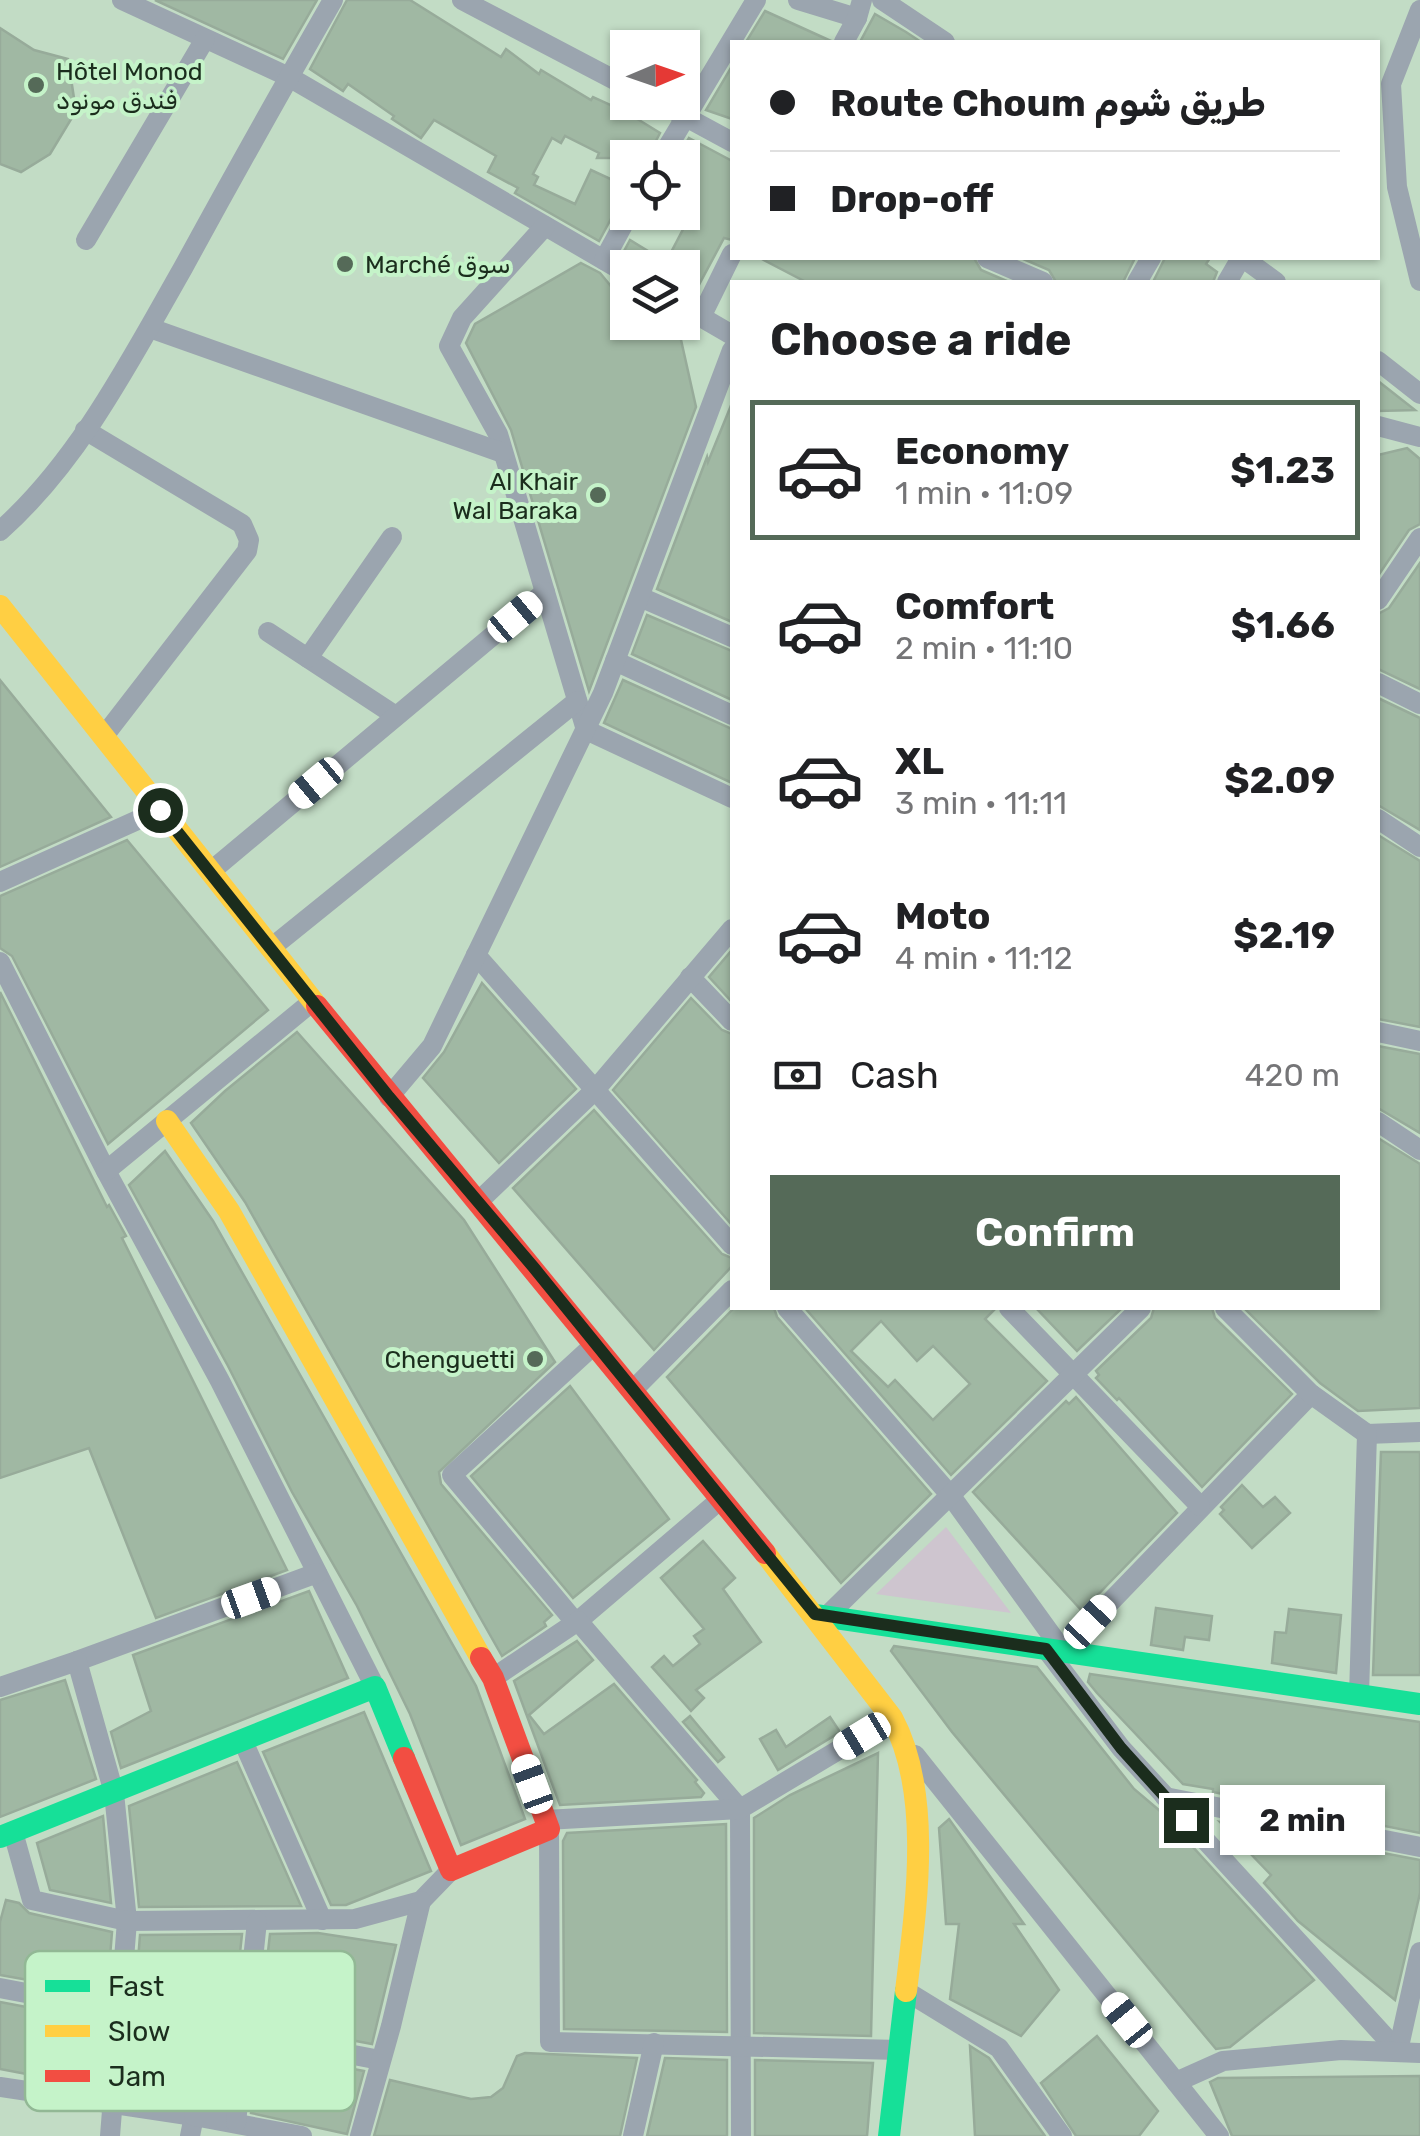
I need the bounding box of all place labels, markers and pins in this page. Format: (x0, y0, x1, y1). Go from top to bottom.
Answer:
place label: Hôtel Monod فندق مونود (56, 57, 203, 116)
marker: Hôtel Monod فندق مونود (25, 74, 47, 96)
place label: Marché سوق (365, 250, 511, 280)
marker: Marché سوق (334, 253, 356, 275)
place label: Al Khair Wal Baraka (452, 467, 578, 525)
marker: Al Khair Wal Baraka (587, 484, 609, 506)
place label: Chenguetti (384, 1345, 515, 1374)
marker: Chenguetti (524, 1348, 546, 1370)

